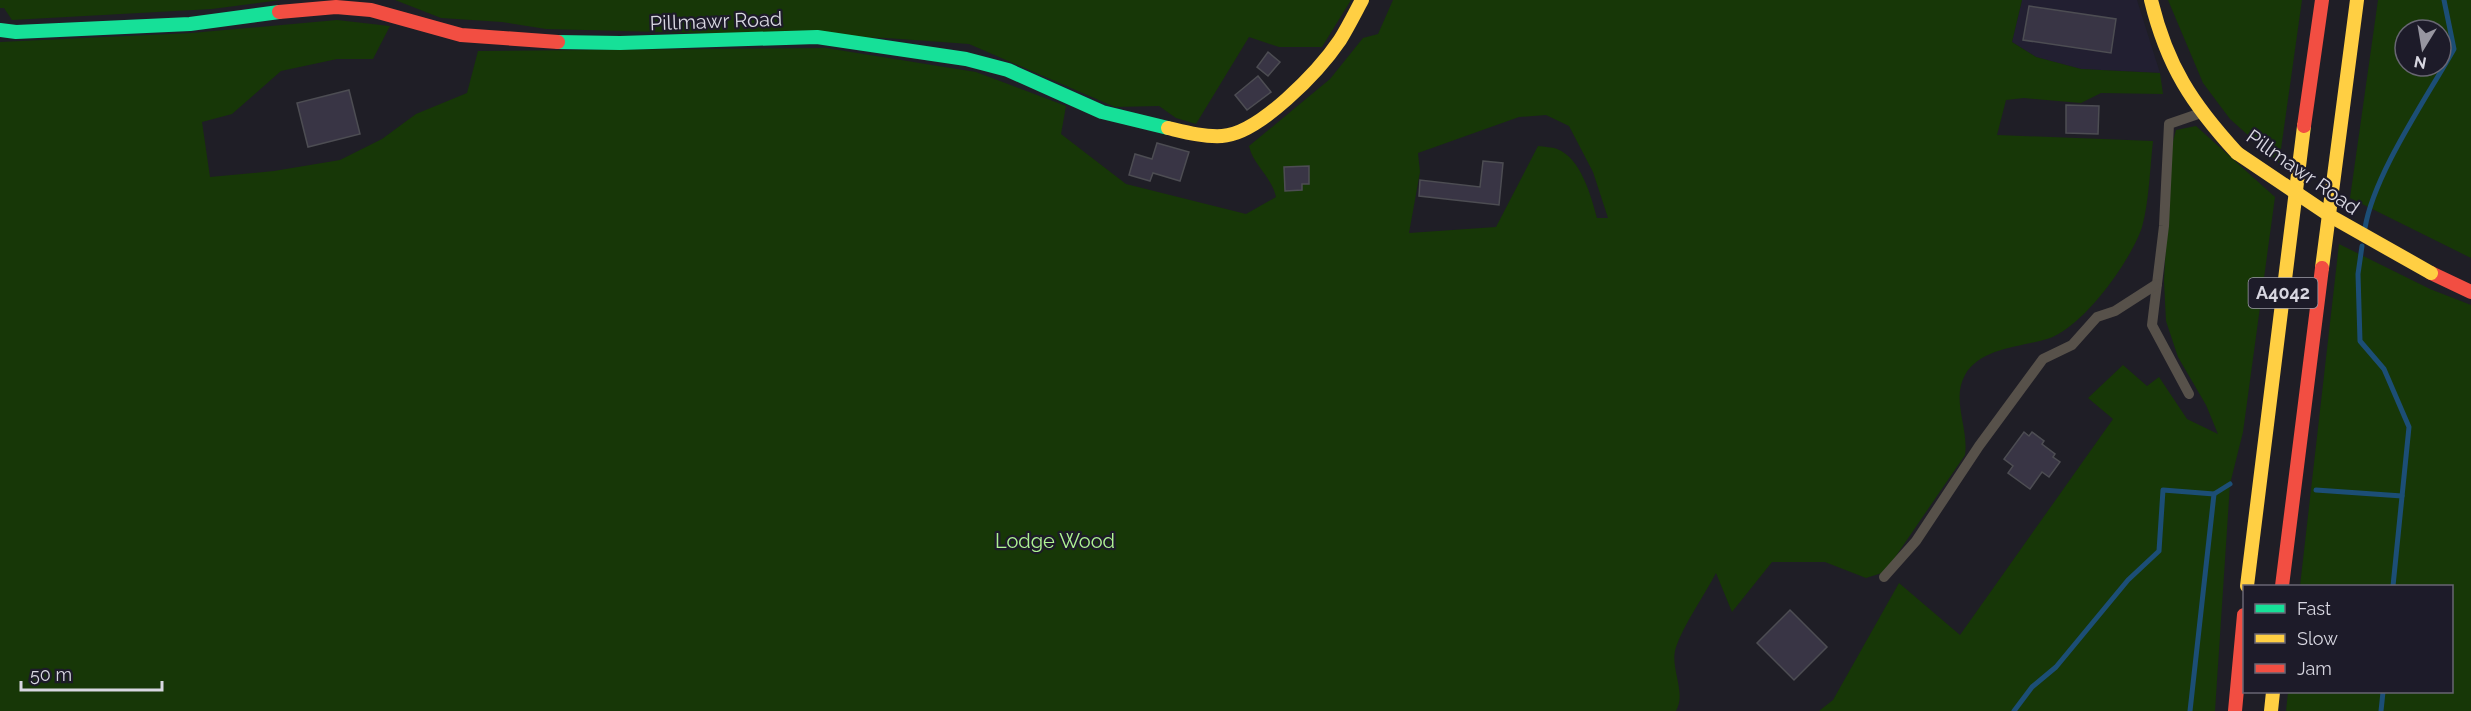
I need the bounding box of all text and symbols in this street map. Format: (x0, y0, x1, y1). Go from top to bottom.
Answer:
street label: Pillmawr Road (649, 7, 783, 35)
north arrow (2393, 18, 2453, 78)
text: N (2412, 52, 2428, 73)
street label: Pillmawr Road (2242, 124, 2364, 220)
road number: A4042 (2248, 278, 2318, 308)
park label: Lodge Wood (995, 529, 1115, 553)
legend (2243, 585, 2453, 693)
text: Fast (2297, 598, 2331, 619)
text: Slow (2297, 628, 2338, 649)
scale bar (21, 654, 162, 692)
text: Jam (2297, 658, 2332, 679)
text: 50 m (30, 664, 72, 685)

